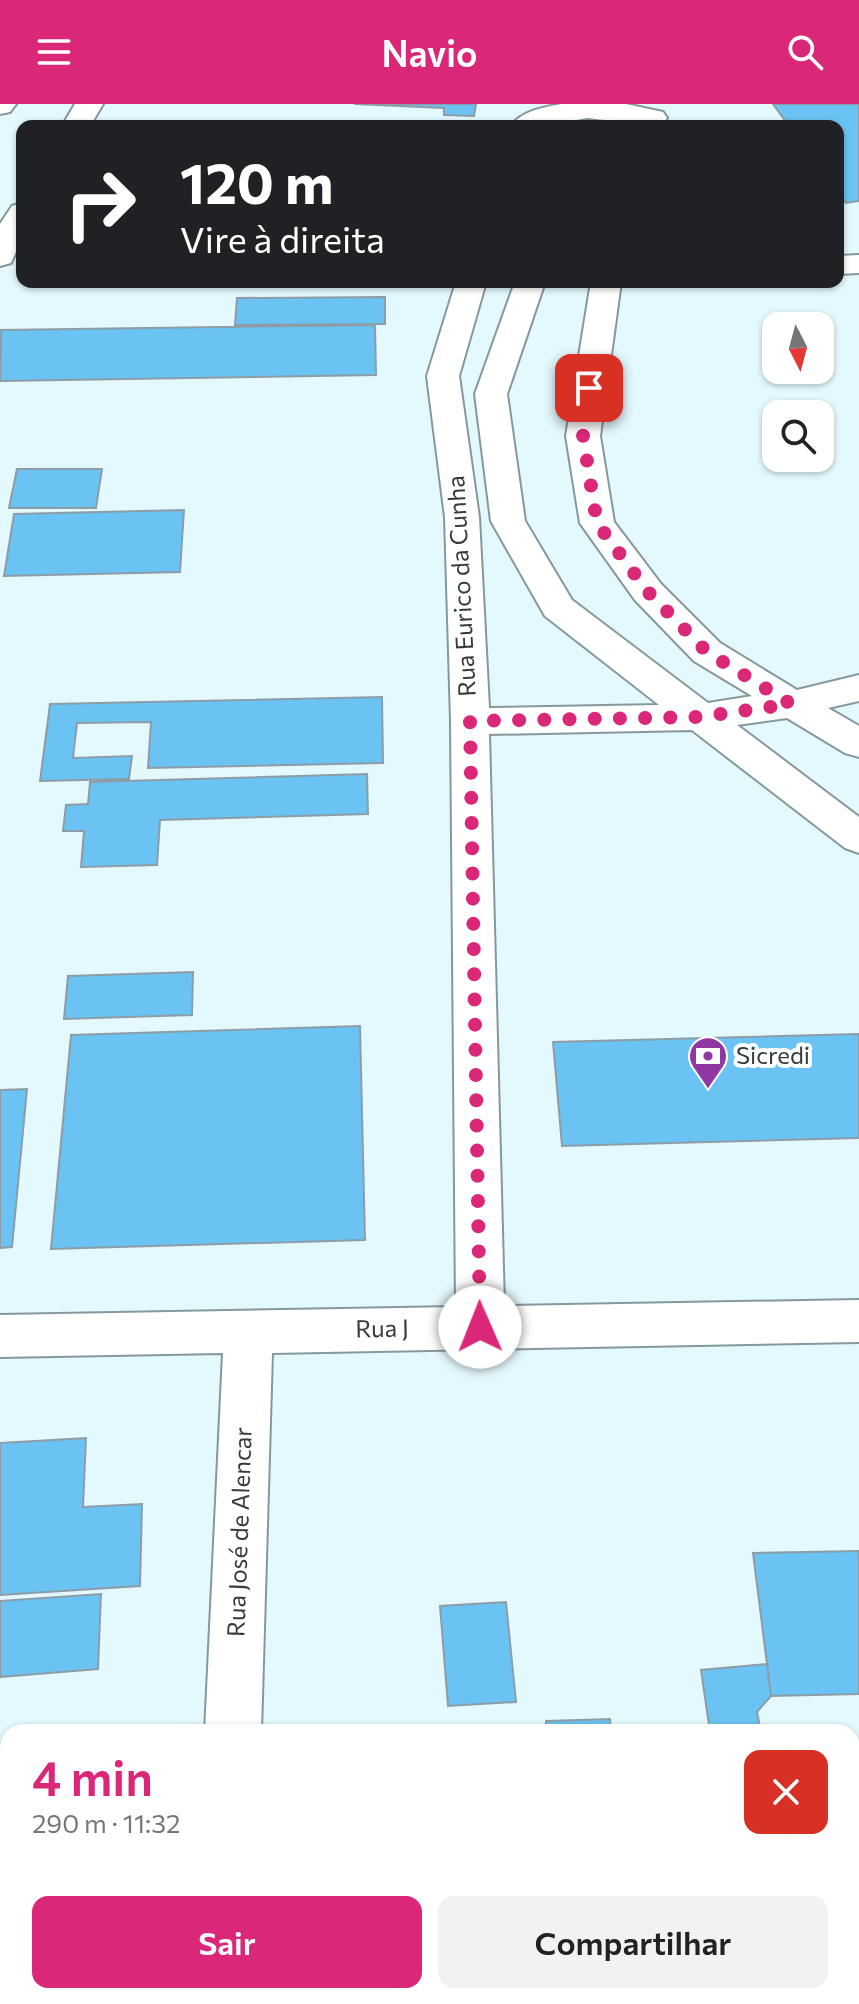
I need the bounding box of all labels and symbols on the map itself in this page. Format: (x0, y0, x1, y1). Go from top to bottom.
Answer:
north arrow (762, 312, 834, 384)
pin (555, 354, 623, 422)
street label: Rua Eurico da Cunha (440, 475, 481, 697)
bank icon: Sicredi (687, 1035, 729, 1090)
place label: Sicredi (736, 1040, 810, 1069)
position arrow (438, 1285, 522, 1369)
street label: Rua J (355, 1313, 409, 1342)
street label: Rua José de Alencar (220, 1426, 257, 1637)

